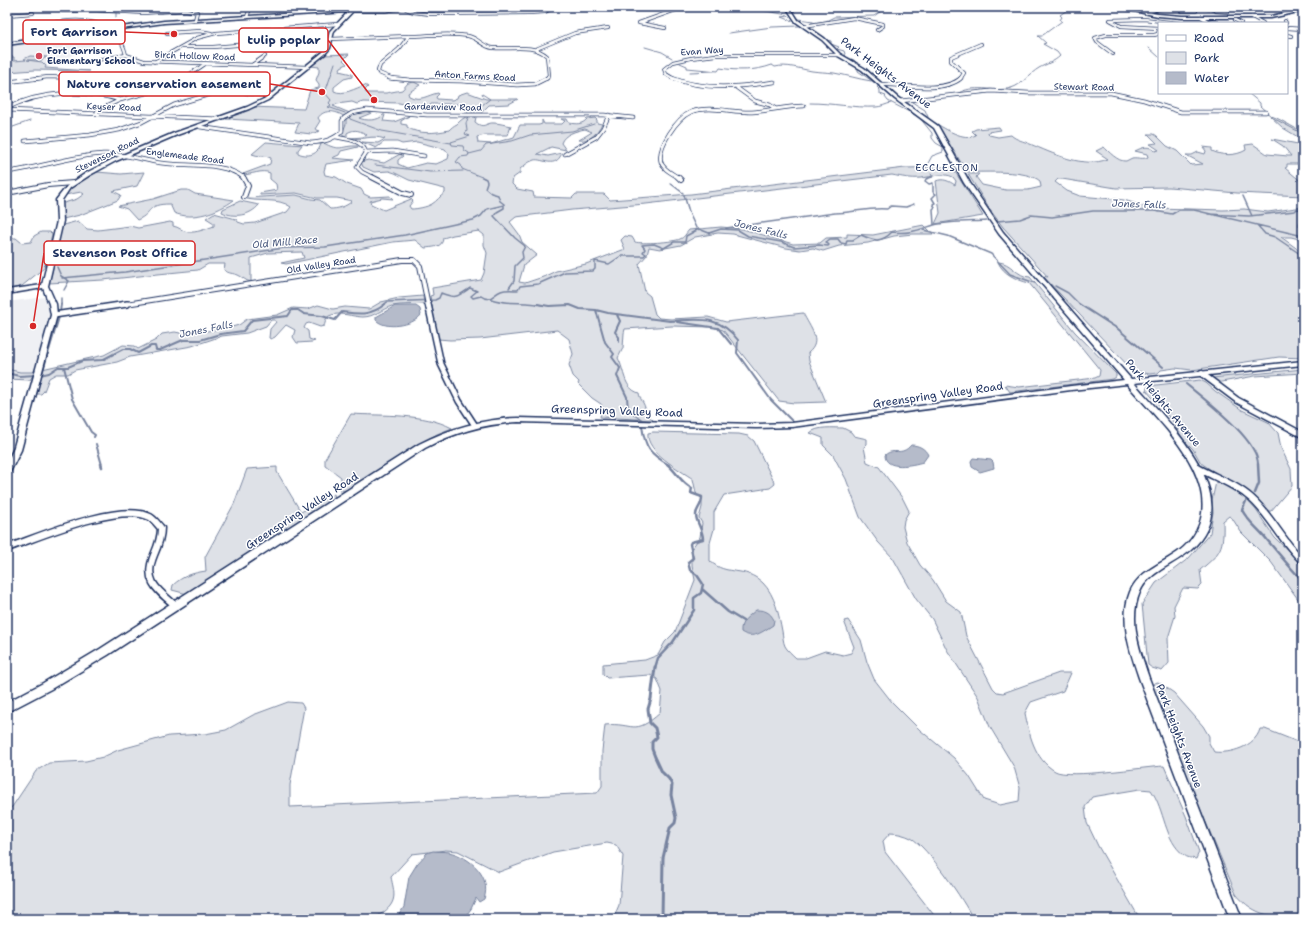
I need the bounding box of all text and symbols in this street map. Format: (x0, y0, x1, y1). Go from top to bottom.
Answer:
callout: Fort Garrison (23, 20, 125, 44)
legend (1158, 22, 1288, 94)
text: Fort Garrison (31, 24, 117, 40)
callout: tulip poplar (239, 28, 328, 52)
text: Road (1194, 30, 1225, 46)
text: tulip poplar (247, 32, 321, 48)
street label: Park Heights Avenue (837, 34, 935, 112)
street label: Evan Way (680, 44, 724, 58)
place label: Fort Garrison Elementary School (47, 45, 135, 67)
street label: Birch Hollow Road (155, 49, 236, 63)
text: Park (1194, 50, 1220, 66)
marker: Fort Garrison Elementary School (34, 51, 44, 61)
street label: Anton Farms Road (434, 68, 516, 84)
text: Water (1194, 70, 1230, 86)
callout: Nature conservation easement (59, 72, 270, 96)
text: Nature conservation easement (67, 76, 262, 92)
street label: Stewart Road (1054, 80, 1115, 94)
street label: Keyser Road (86, 100, 142, 114)
street label: Gardenview Road (404, 100, 482, 114)
street label: Stevenson Road (73, 134, 141, 176)
street label: Englemeade Road (145, 145, 225, 167)
district label: ECCLESTON (915, 161, 979, 174)
water label: Jones Falls (1111, 197, 1167, 211)
water label: Jones Falls (733, 216, 789, 242)
water label: Old Mill Race (252, 233, 319, 251)
callout: Stevenson Post Office (44, 241, 195, 265)
text: Stevenson Post Office (52, 245, 188, 261)
street label: Old Valley Road (286, 254, 357, 276)
water label: Jones Falls (178, 317, 234, 341)
street label: Park Heights Avenue (1122, 356, 1204, 450)
street label: Greenspring Valley Road (872, 378, 1004, 412)
street label: Greenspring Valley Road (551, 401, 683, 421)
street label: Greenspring Valley Road (243, 469, 361, 553)
street label: Park Heights Avenue (1152, 682, 1206, 790)

